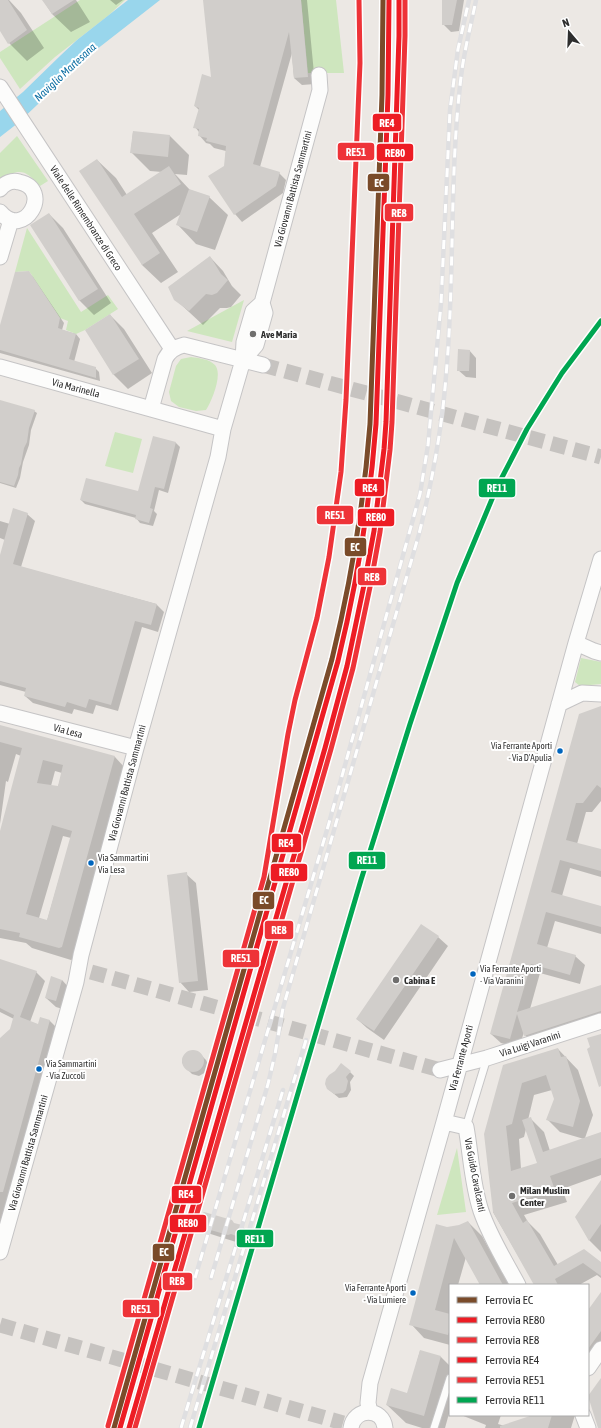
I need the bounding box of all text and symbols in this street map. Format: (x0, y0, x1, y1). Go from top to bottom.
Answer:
north arrow (549, 12, 589, 52)
text: N (561, 16, 571, 29)
water label: Naviglio Martesana (32, 41, 98, 103)
line badge: RE4 (372, 113, 402, 132)
text: RE4 (379, 117, 395, 129)
street label: Via Giovanni Battista Sammartini (272, 129, 314, 249)
line badge: RE51 (337, 142, 375, 161)
line badge: RE80 (376, 143, 414, 162)
text: RE51 (346, 146, 366, 158)
text: RE80 (385, 147, 405, 159)
street label: Viale delle Rimembranze di Greco (48, 163, 124, 273)
line badge: EC (367, 173, 390, 192)
text: EC (374, 177, 384, 189)
line badge: RE8 (384, 203, 414, 222)
text: RE8 (391, 207, 407, 219)
marker: Ave Maria (248, 329, 258, 339)
place label: Ave Maria (260, 329, 297, 340)
street label: Via Marinella (51, 376, 101, 400)
line badge: RE4 (354, 478, 385, 497)
line badge: RE11 (478, 478, 516, 498)
text: RE4 (362, 482, 378, 494)
text: RE11 (487, 482, 507, 494)
line badge: RE51 (316, 505, 354, 525)
line badge: RE80 (357, 508, 395, 527)
text: RE51 (325, 509, 345, 521)
text: RE80 (366, 511, 386, 523)
line badge: EC (344, 537, 367, 557)
text: EC (350, 541, 360, 553)
line badge: RE8 (357, 567, 387, 586)
text: RE8 (364, 571, 380, 583)
street label: Via Lesa (52, 722, 84, 740)
street label: Via Giovanni Battista Sammartini (106, 723, 148, 843)
place label: Via Ferrante Aporti - Via D'Apulia (491, 741, 552, 763)
marker: Via Ferrante Aporti - Via D'Apulia (555, 746, 565, 756)
line badge: RE4 (271, 833, 302, 853)
text: RE4 (278, 837, 294, 849)
line badge: RE11 (348, 851, 386, 870)
place label: Via Sammartini Via Lesa (98, 853, 149, 875)
text: RE11 (357, 854, 377, 866)
marker: Via Sammartini Via Lesa (86, 858, 96, 868)
line badge: RE80 (270, 863, 308, 882)
text: RE80 (279, 866, 299, 878)
line badge: EC (252, 891, 275, 910)
text: EC (259, 894, 269, 906)
line badge: RE8 (264, 920, 294, 940)
text: RE8 (271, 924, 287, 936)
line badge: RE51 (222, 949, 260, 968)
text: RE51 (231, 952, 251, 964)
place label: Via Ferrante Aporti - Via Varanini (480, 964, 541, 986)
marker: Via Ferrante Aporti - Via Varanini (468, 969, 478, 979)
marker: Cabina E (391, 975, 401, 985)
place label: Cabina E (404, 975, 436, 986)
street label: Via Ferrante Aporti (447, 1024, 475, 1092)
street label: Via Luigi Varanini (498, 1029, 562, 1059)
place label: Via Sammartini - Via Zuccoli (46, 1059, 97, 1081)
marker: Via Sammartini - Via Zuccoli (34, 1064, 44, 1074)
street label: Via Giovanni Battista Sammartini (6, 1094, 50, 1212)
street label: Via Guido Cavalcanti (462, 1137, 488, 1213)
line badge: RE4 (171, 1185, 202, 1204)
place label: Milan Muslim Center (520, 1185, 570, 1208)
text: RE4 (178, 1188, 194, 1200)
marker: Milan Muslim Center (507, 1191, 517, 1201)
line badge: RE80 (169, 1214, 207, 1233)
text: RE80 (178, 1217, 198, 1229)
line badge: RE11 (236, 1229, 274, 1248)
text: RE11 (245, 1233, 265, 1245)
line badge: EC (152, 1243, 175, 1262)
text: EC (159, 1246, 169, 1258)
line badge: RE8 (162, 1272, 193, 1291)
text: RE8 (169, 1275, 185, 1287)
place label: Via Ferrante Aporti - Via Lumiere (345, 1283, 406, 1305)
legend (449, 1284, 589, 1416)
marker: Via Ferrante Aporti - Via Lumiere (408, 1288, 418, 1298)
text: Ferrovia EC (485, 1293, 534, 1307)
line badge: RE51 (122, 1299, 160, 1318)
text: RE51 (131, 1303, 151, 1315)
text: Ferrovia RE80 (485, 1313, 545, 1327)
text: Ferrovia RE8 (485, 1333, 540, 1347)
text: Ferrovia RE4 (485, 1353, 540, 1367)
text: Ferrovia RE51 (485, 1373, 545, 1387)
text: Ferrovia RE11 (485, 1393, 545, 1407)

